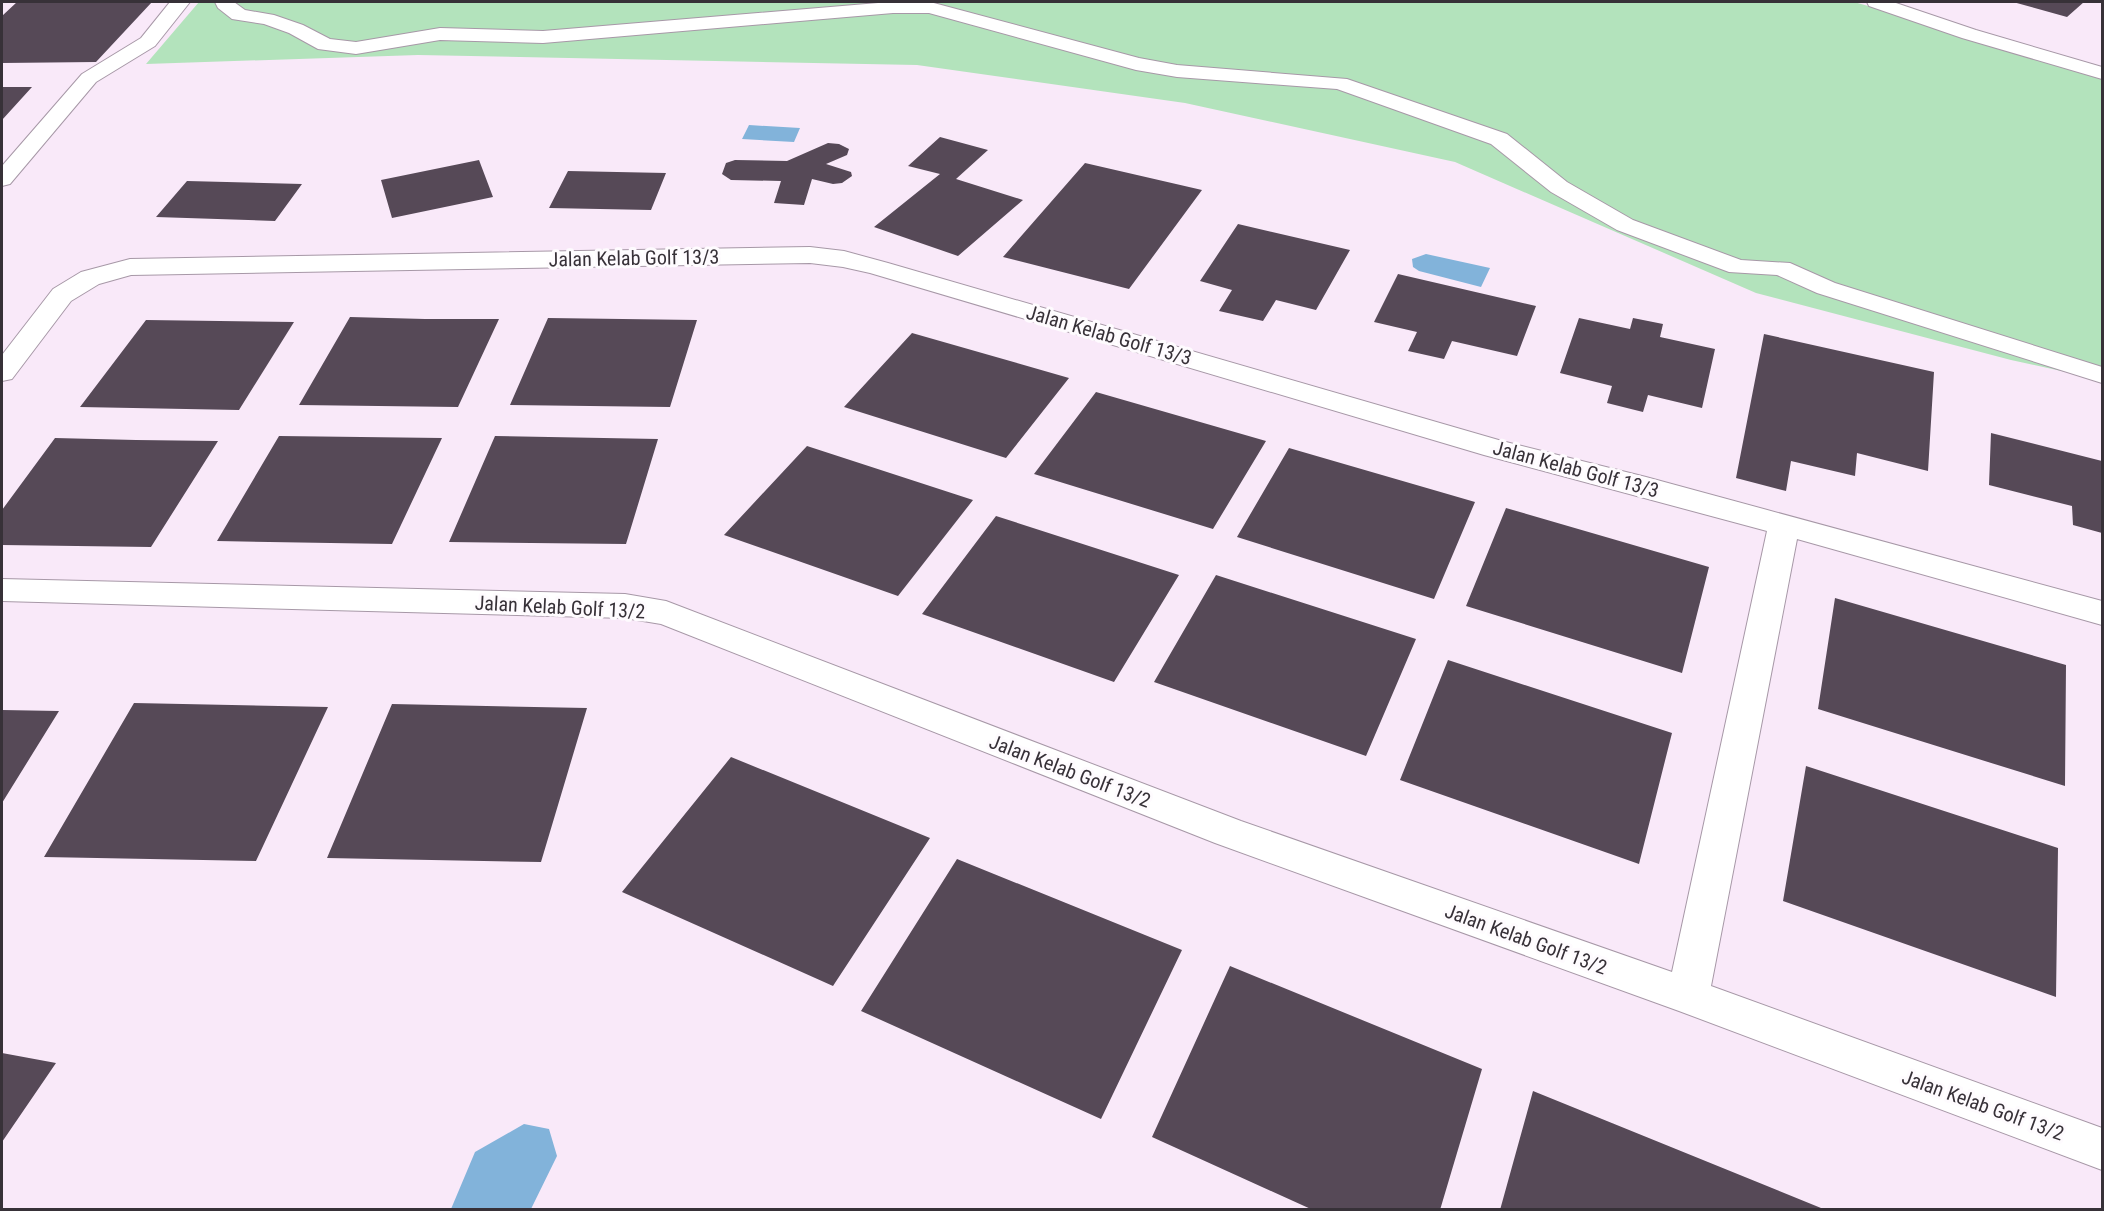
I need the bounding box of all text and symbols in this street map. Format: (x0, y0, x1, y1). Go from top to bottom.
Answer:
street label: Jalan Kelab Golf 13/3 (548, 245, 720, 271)
street label: Jalan Kelab Golf 13/3 (1024, 300, 1194, 370)
street label: Jalan Kelab Golf 13/3 (1490, 435, 1662, 503)
street label: Jalan Kelab Golf 13/2 (474, 591, 646, 623)
street label: Jalan Kelab Golf 13/2 (986, 729, 1154, 813)
street label: Jalan Kelab Golf 13/2 (1442, 899, 1610, 980)
street label: Jalan Kelab Golf 13/2 (1899, 1065, 2067, 1146)

